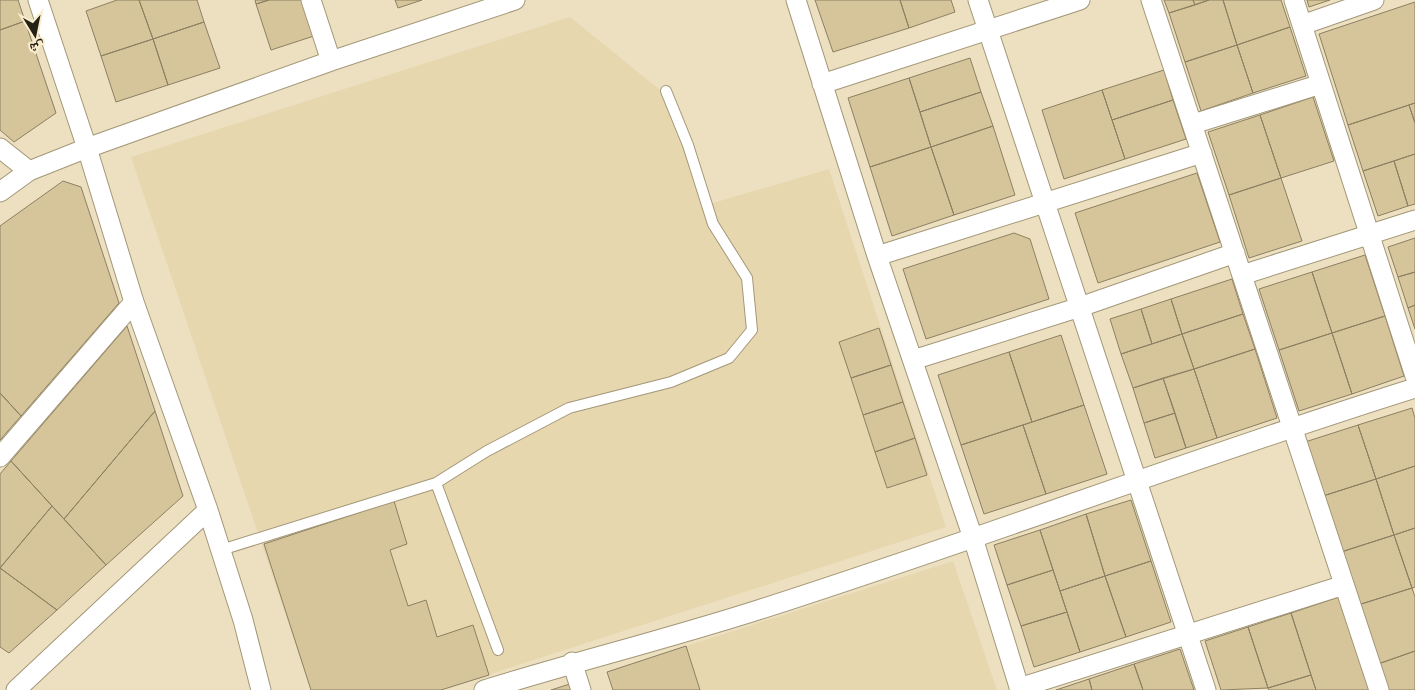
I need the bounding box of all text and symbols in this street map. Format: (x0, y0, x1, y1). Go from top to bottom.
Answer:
north arrow (10, 10, 60, 60)
text: ش (28, 37, 46, 59)

